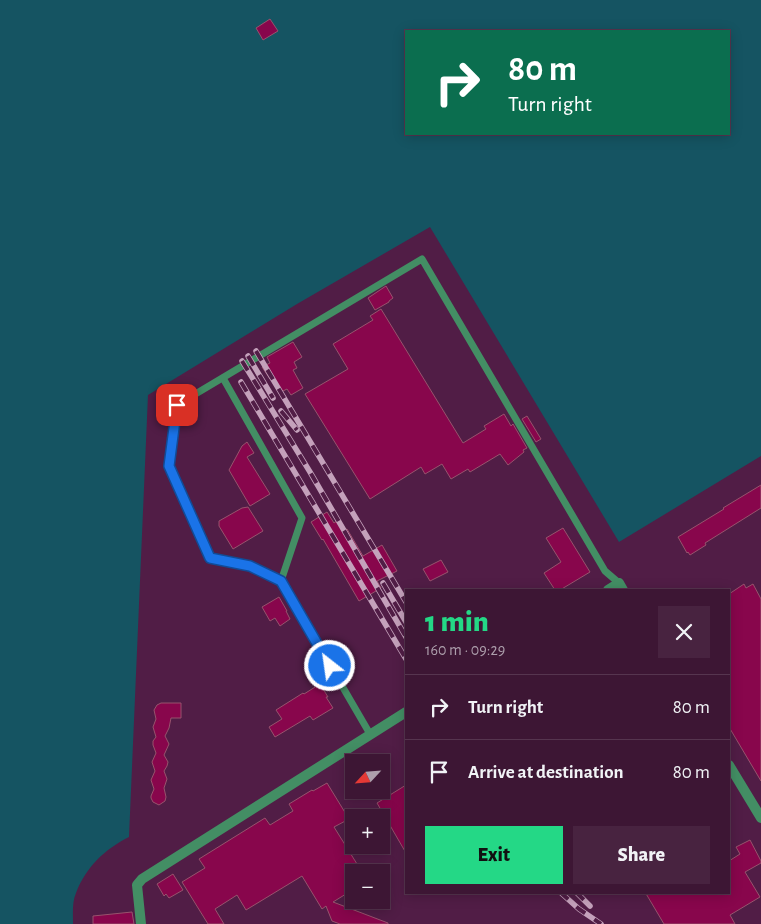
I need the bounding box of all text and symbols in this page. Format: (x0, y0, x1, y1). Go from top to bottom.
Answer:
icon: right (425, 50, 490, 115)
text: 80 m (508, 52, 577, 87)
text: Turn right (508, 93, 592, 115)
pin (156, 384, 198, 426)
icon: arrive (163, 391, 191, 419)
button: close (658, 606, 710, 658)
text: 1 min (425, 607, 489, 637)
position arrow (303, 639, 355, 691)
text: 160 m · 09:29 (425, 642, 505, 658)
icon: right (425, 693, 453, 721)
text: Turn right (468, 698, 543, 717)
text: 80 m (673, 698, 710, 717)
north arrow (345, 754, 390, 799)
map controls (345, 754, 390, 909)
icon: arrive (425, 758, 453, 786)
text: Arrive at destination (468, 763, 624, 782)
text: 80 m (673, 763, 710, 782)
button: + (345, 809, 390, 854)
button: Exit (425, 826, 563, 884)
button: Share (573, 826, 710, 884)
button: − (345, 864, 390, 909)

